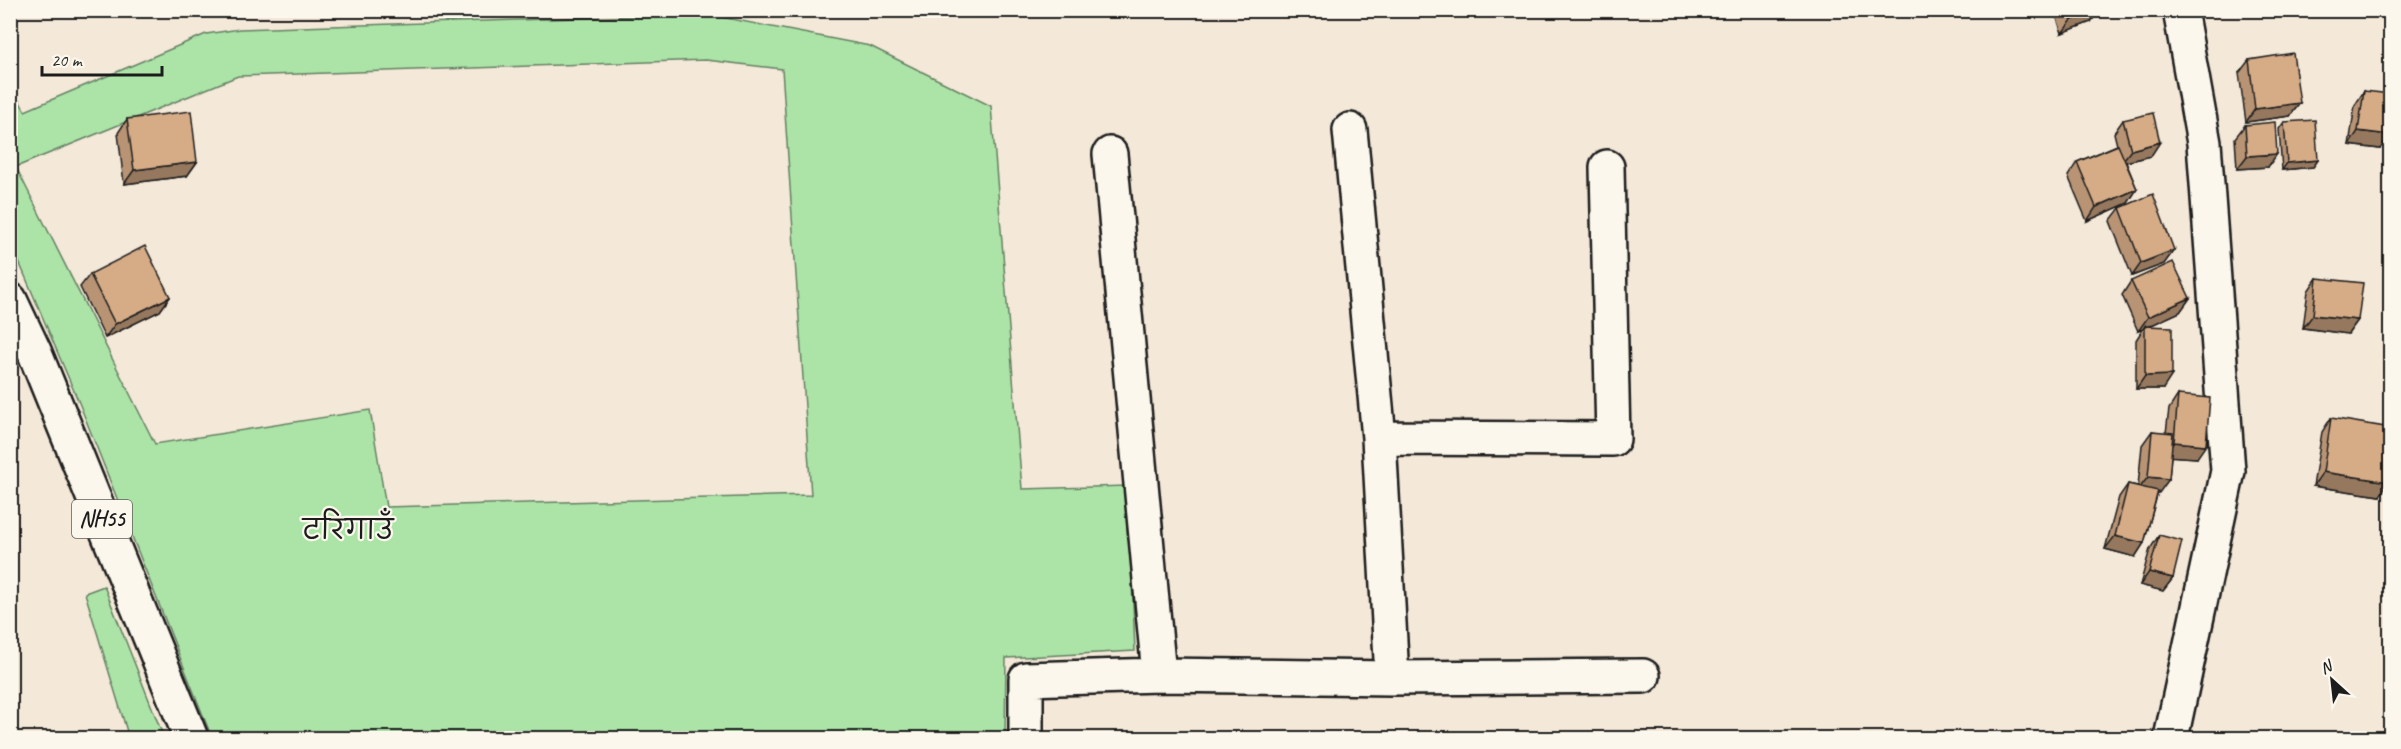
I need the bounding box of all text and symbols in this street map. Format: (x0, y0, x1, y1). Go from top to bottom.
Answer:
scale bar (42, 39, 162, 77)
text: 20 m (51, 49, 84, 71)
road number: NH55 (72, 500, 132, 538)
district label: टरिगाउँ (301, 507, 395, 547)
north arrow (2302, 650, 2362, 710)
text: N (2317, 655, 2337, 679)

